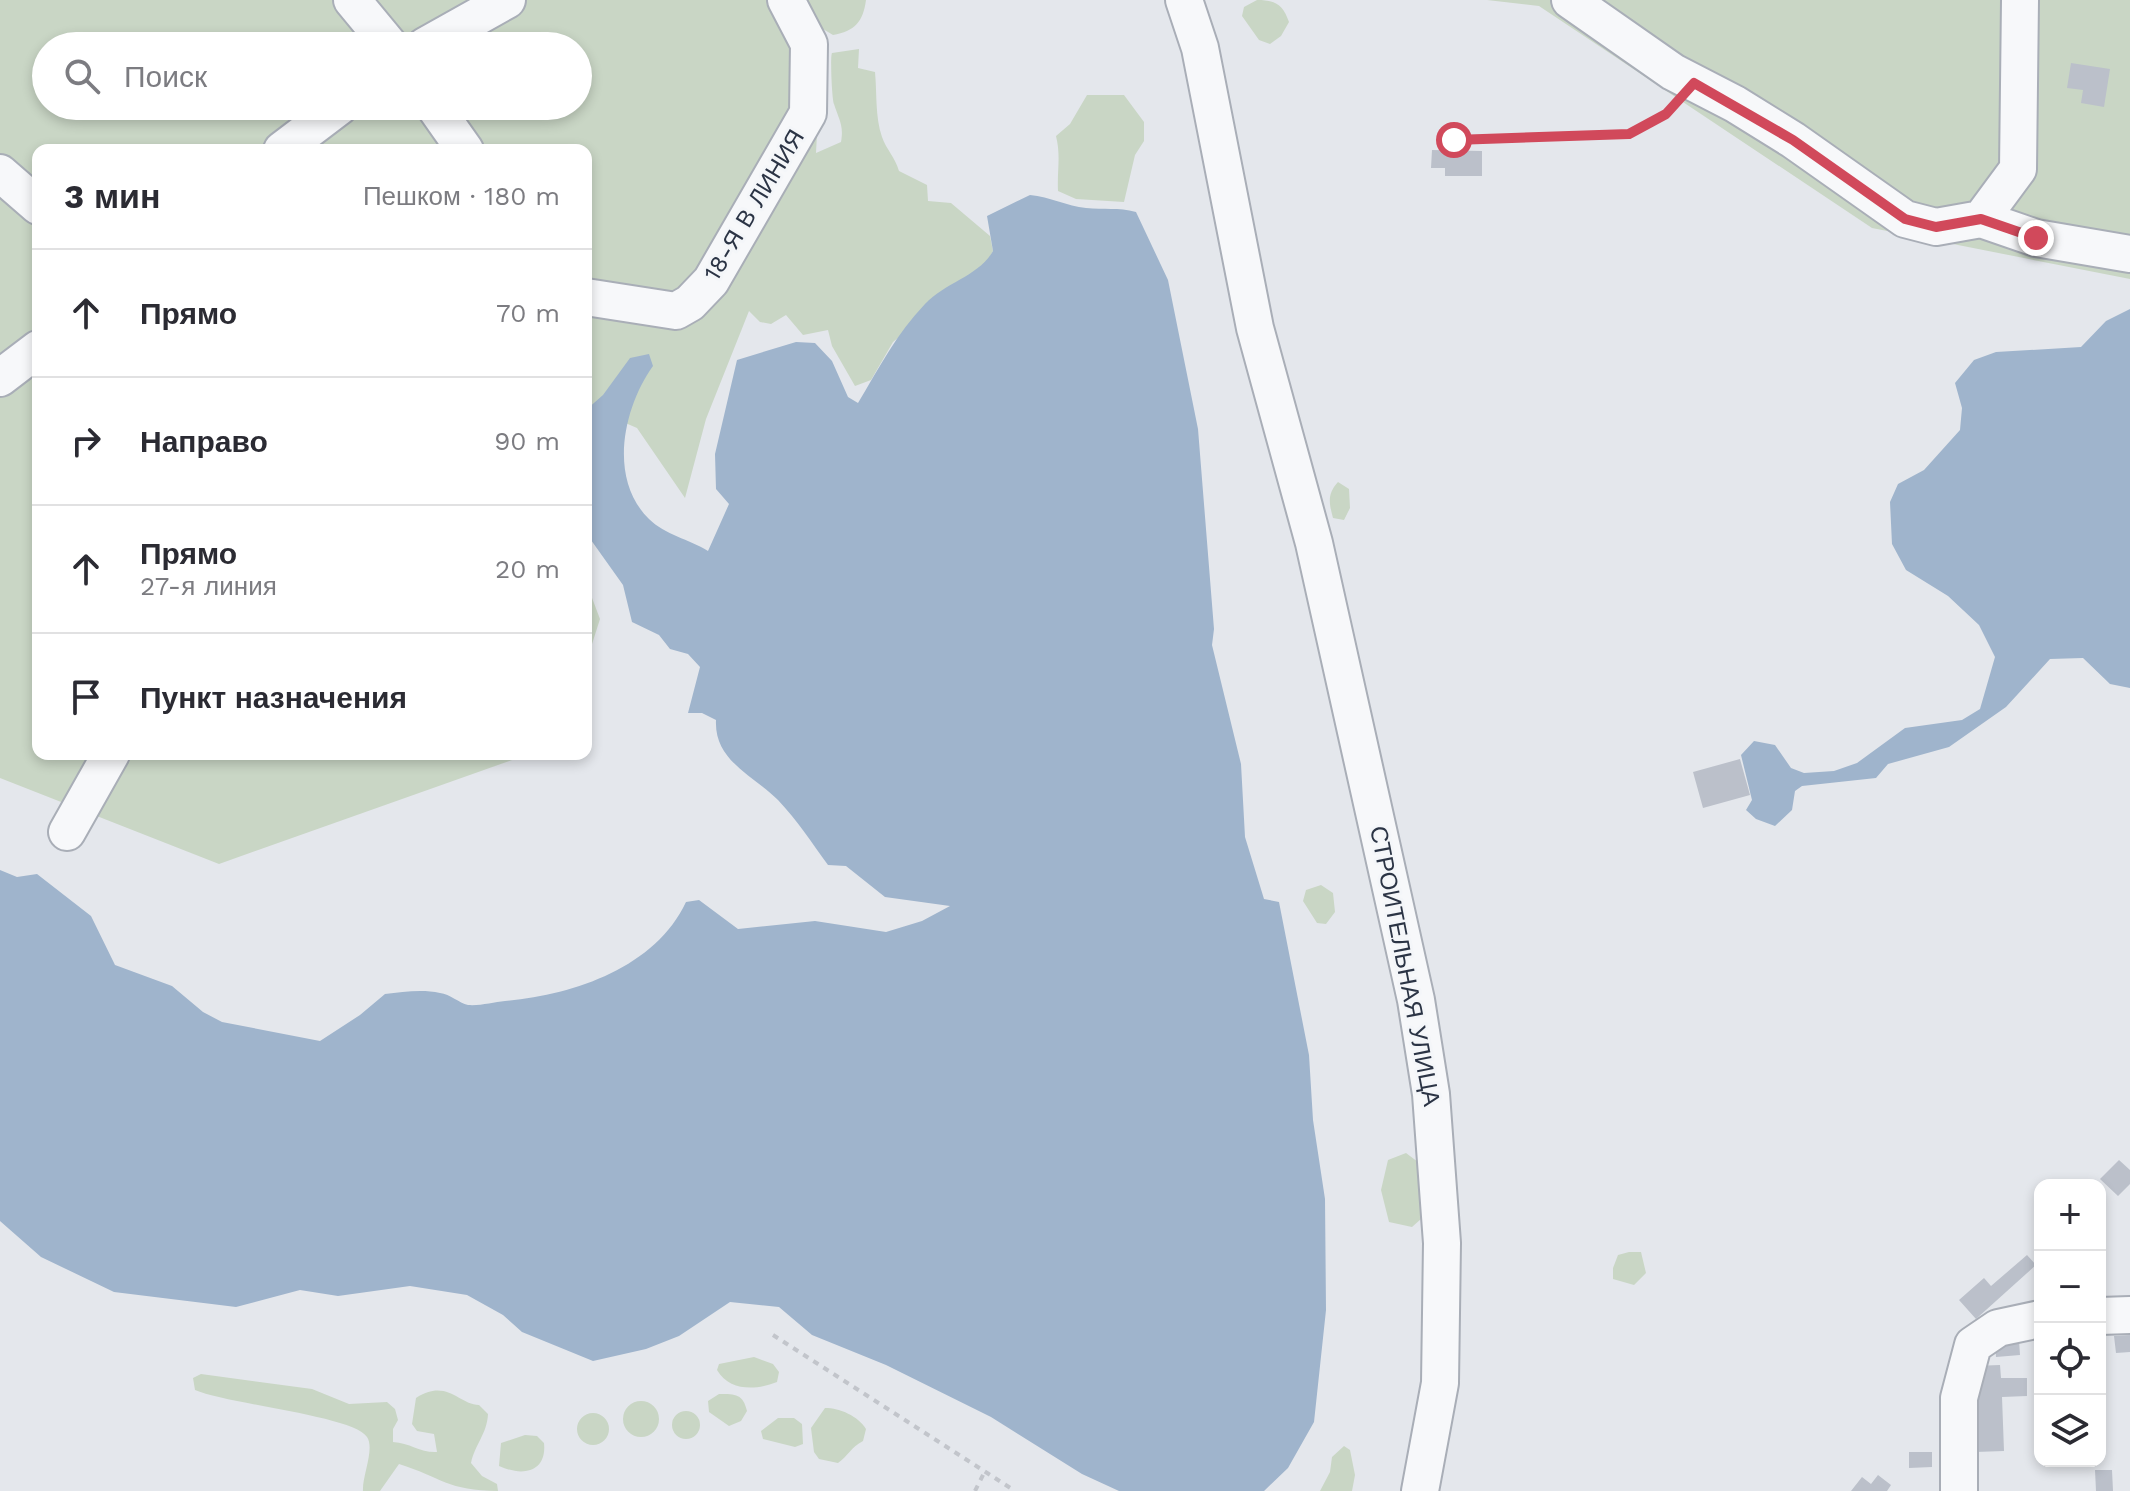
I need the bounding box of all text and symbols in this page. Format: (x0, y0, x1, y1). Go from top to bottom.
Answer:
search box (32, 32, 592, 120)
icon: search (60, 54, 104, 98)
text: Поиск (124, 59, 207, 94)
route start (1436, 122, 1472, 158)
street label: 18-Я В ЛИНИЯ (698, 124, 810, 286)
text: 3 мин (64, 176, 160, 216)
text: Пешком · 180 m (363, 181, 560, 211)
route end (2018, 220, 2054, 256)
icon: ahead (64, 291, 108, 335)
text: Прямо (140, 296, 237, 331)
text: 70 m (496, 298, 560, 328)
icon: right (64, 419, 108, 463)
text: Направо (140, 424, 268, 459)
text: 90 m (494, 426, 560, 456)
text: Прямо (140, 536, 237, 571)
icon: ahead (64, 547, 108, 591)
text: 20 m (495, 554, 560, 584)
text: 27-я линия (140, 571, 277, 601)
icon: arrive (64, 675, 108, 719)
text: Пункт назначения (140, 680, 407, 715)
street label: СТРОИТЕЛЬНАЯ УЛИЦА (1364, 824, 1446, 1108)
map controls (2034, 1179, 2106, 1467)
button: + (2034, 1179, 2106, 1251)
button: − (2034, 1251, 2106, 1323)
button: locate (2034, 1323, 2106, 1395)
button: layers (2034, 1395, 2106, 1467)

